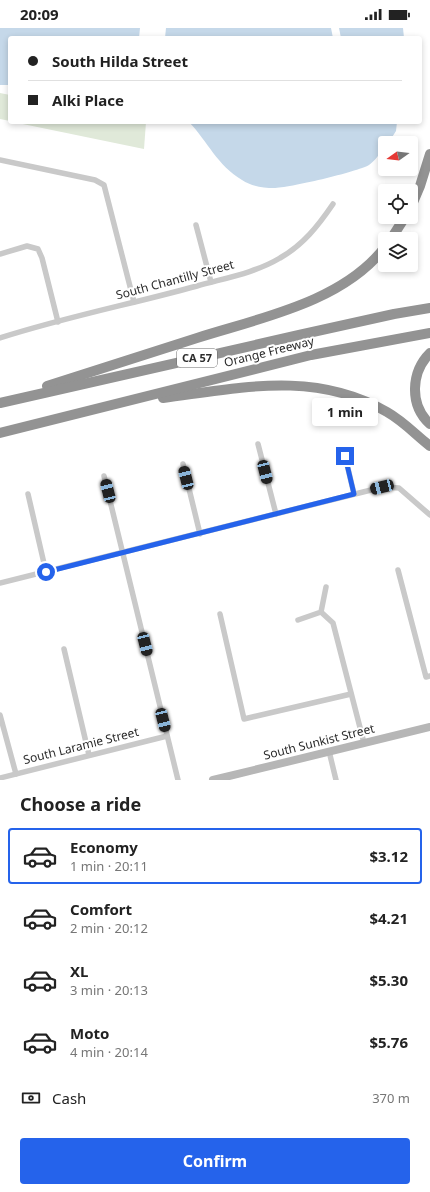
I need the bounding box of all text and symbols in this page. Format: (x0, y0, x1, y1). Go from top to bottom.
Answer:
text: 20:09 (20, 4, 59, 24)
text: South Hilda Street (52, 51, 188, 71)
text: Alki Place (52, 90, 124, 110)
north arrow (378, 136, 418, 176)
map controls (378, 136, 418, 272)
button: locate (378, 184, 418, 224)
button: layers (378, 232, 418, 272)
street label: South Chantilly Street (114, 255, 236, 303)
street label: Orange Freeway (222, 332, 316, 371)
road number: CA 57 (177, 349, 217, 367)
callout: 1 min (312, 398, 378, 426)
text: 1 min (327, 403, 363, 421)
route end (336, 447, 354, 465)
car (256, 459, 274, 485)
car (177, 465, 195, 491)
car (99, 478, 117, 504)
car (369, 478, 395, 496)
route start (37, 563, 55, 581)
car (136, 631, 154, 657)
car (154, 707, 172, 733)
street label: South Sunkist Street (262, 719, 377, 764)
street label: South Laramie Street (21, 723, 141, 768)
text: Choose a ride (20, 792, 141, 816)
text: Economy (70, 837, 138, 857)
icon: car (22, 838, 58, 874)
text: $3.12 (369, 846, 408, 866)
text: 1 min · 20:11 (70, 857, 148, 875)
text: Comfort (70, 899, 132, 919)
icon: car (22, 900, 58, 936)
text: $4.21 (369, 908, 408, 928)
text: 2 min · 20:12 (70, 919, 148, 937)
text: XL (70, 961, 88, 981)
icon: car (22, 962, 58, 998)
text: $5.30 (369, 970, 408, 990)
text: 3 min · 20:13 (70, 981, 148, 999)
text: Moto (70, 1023, 109, 1043)
icon: car (22, 1024, 58, 1060)
text: $5.76 (369, 1032, 408, 1052)
text: 4 min · 20:14 (70, 1043, 148, 1061)
icon: cash (20, 1087, 42, 1109)
text: Cash (52, 1088, 86, 1108)
text: 370 m (372, 1089, 410, 1107)
button: Confirm (20, 1138, 410, 1184)

